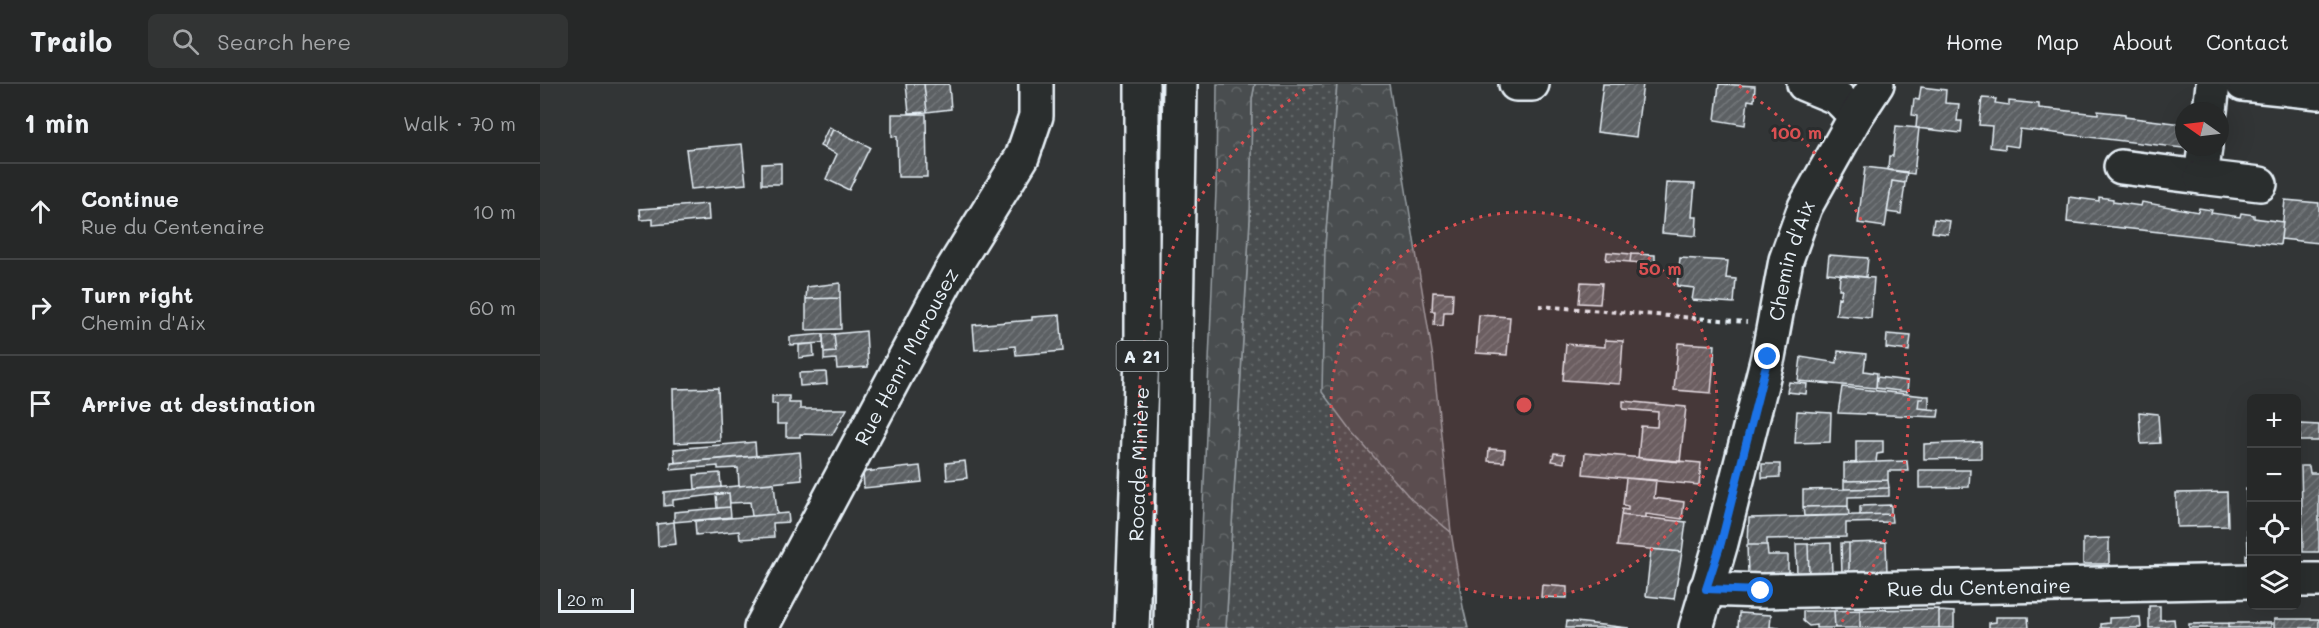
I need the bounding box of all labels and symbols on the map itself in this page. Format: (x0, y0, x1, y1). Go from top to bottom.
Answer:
north arrow (2175, 102, 2229, 156)
text: 100 m (1770, 120, 1822, 144)
street label: Chemin d'Aix (1762, 195, 1820, 323)
text: 50 m (1639, 256, 1681, 280)
street label: Rue Henri Marousez (848, 262, 964, 449)
road number: A 21 (1116, 341, 1168, 371)
route end (1754, 343, 1780, 369)
street label: Rocade Minière (1122, 386, 1154, 542)
centre of rings (1514, 395, 1534, 415)
street label: Rue du Centenaire (1887, 572, 2071, 601)
route start (1747, 577, 1773, 603)
scale bar (558, 586, 634, 614)

